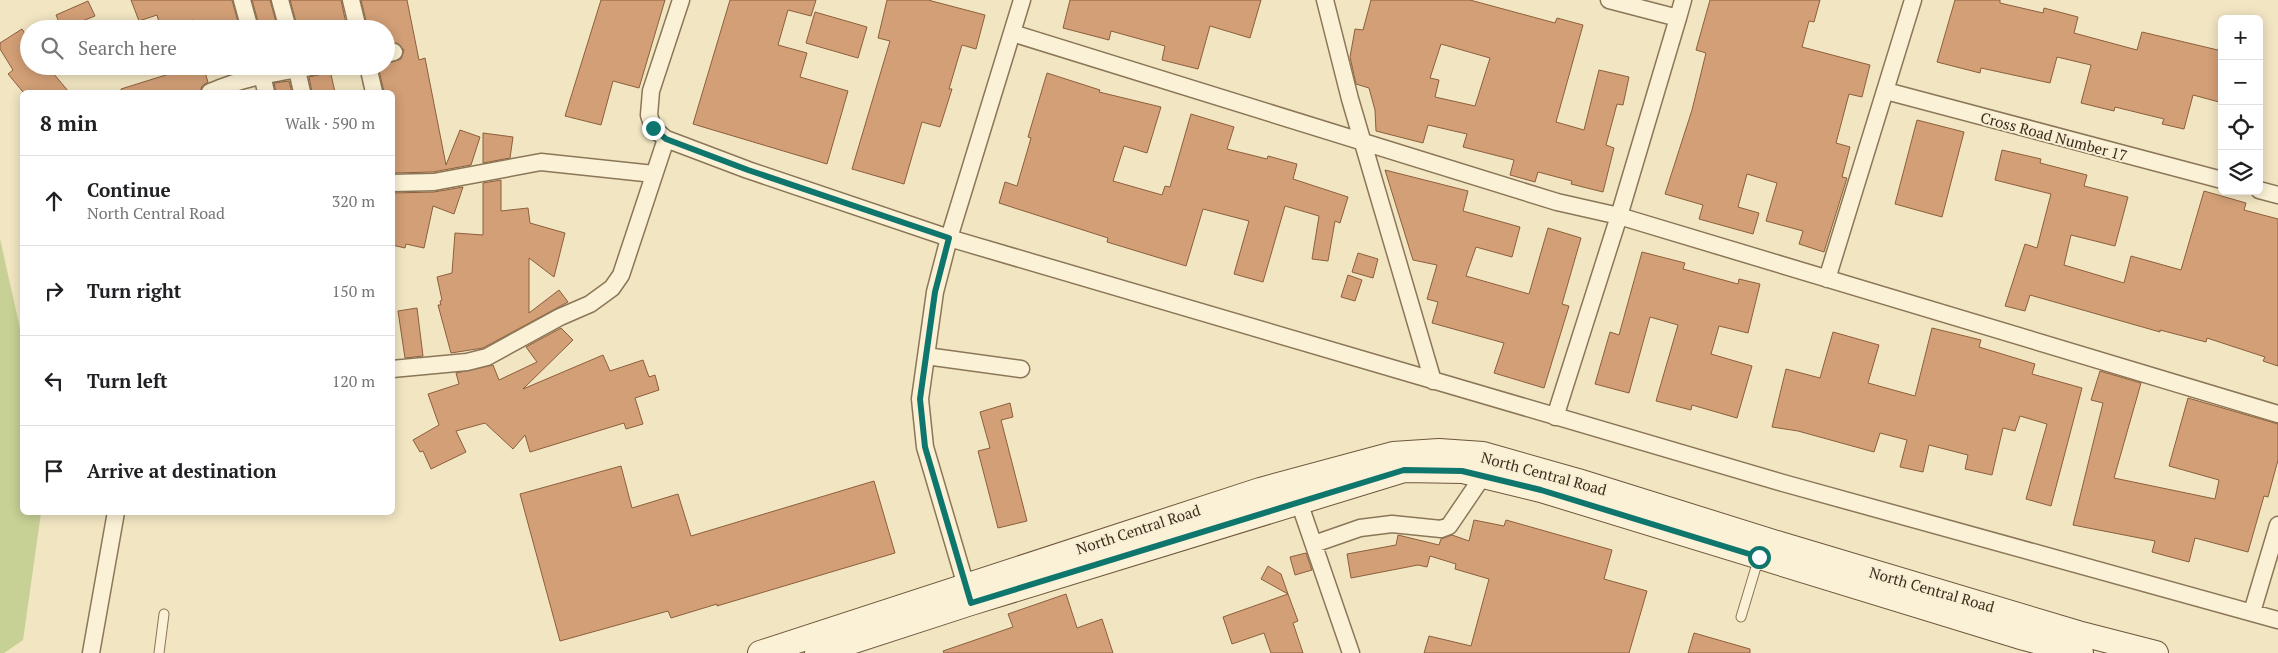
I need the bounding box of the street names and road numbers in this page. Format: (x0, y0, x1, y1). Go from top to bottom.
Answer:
street label: Cross Road Number 17 (1978, 107, 2130, 165)
street label: North Central Road (1479, 447, 1609, 499)
street label: North Central Road (1073, 500, 1203, 558)
street label: North Central Road (1867, 562, 1997, 616)

